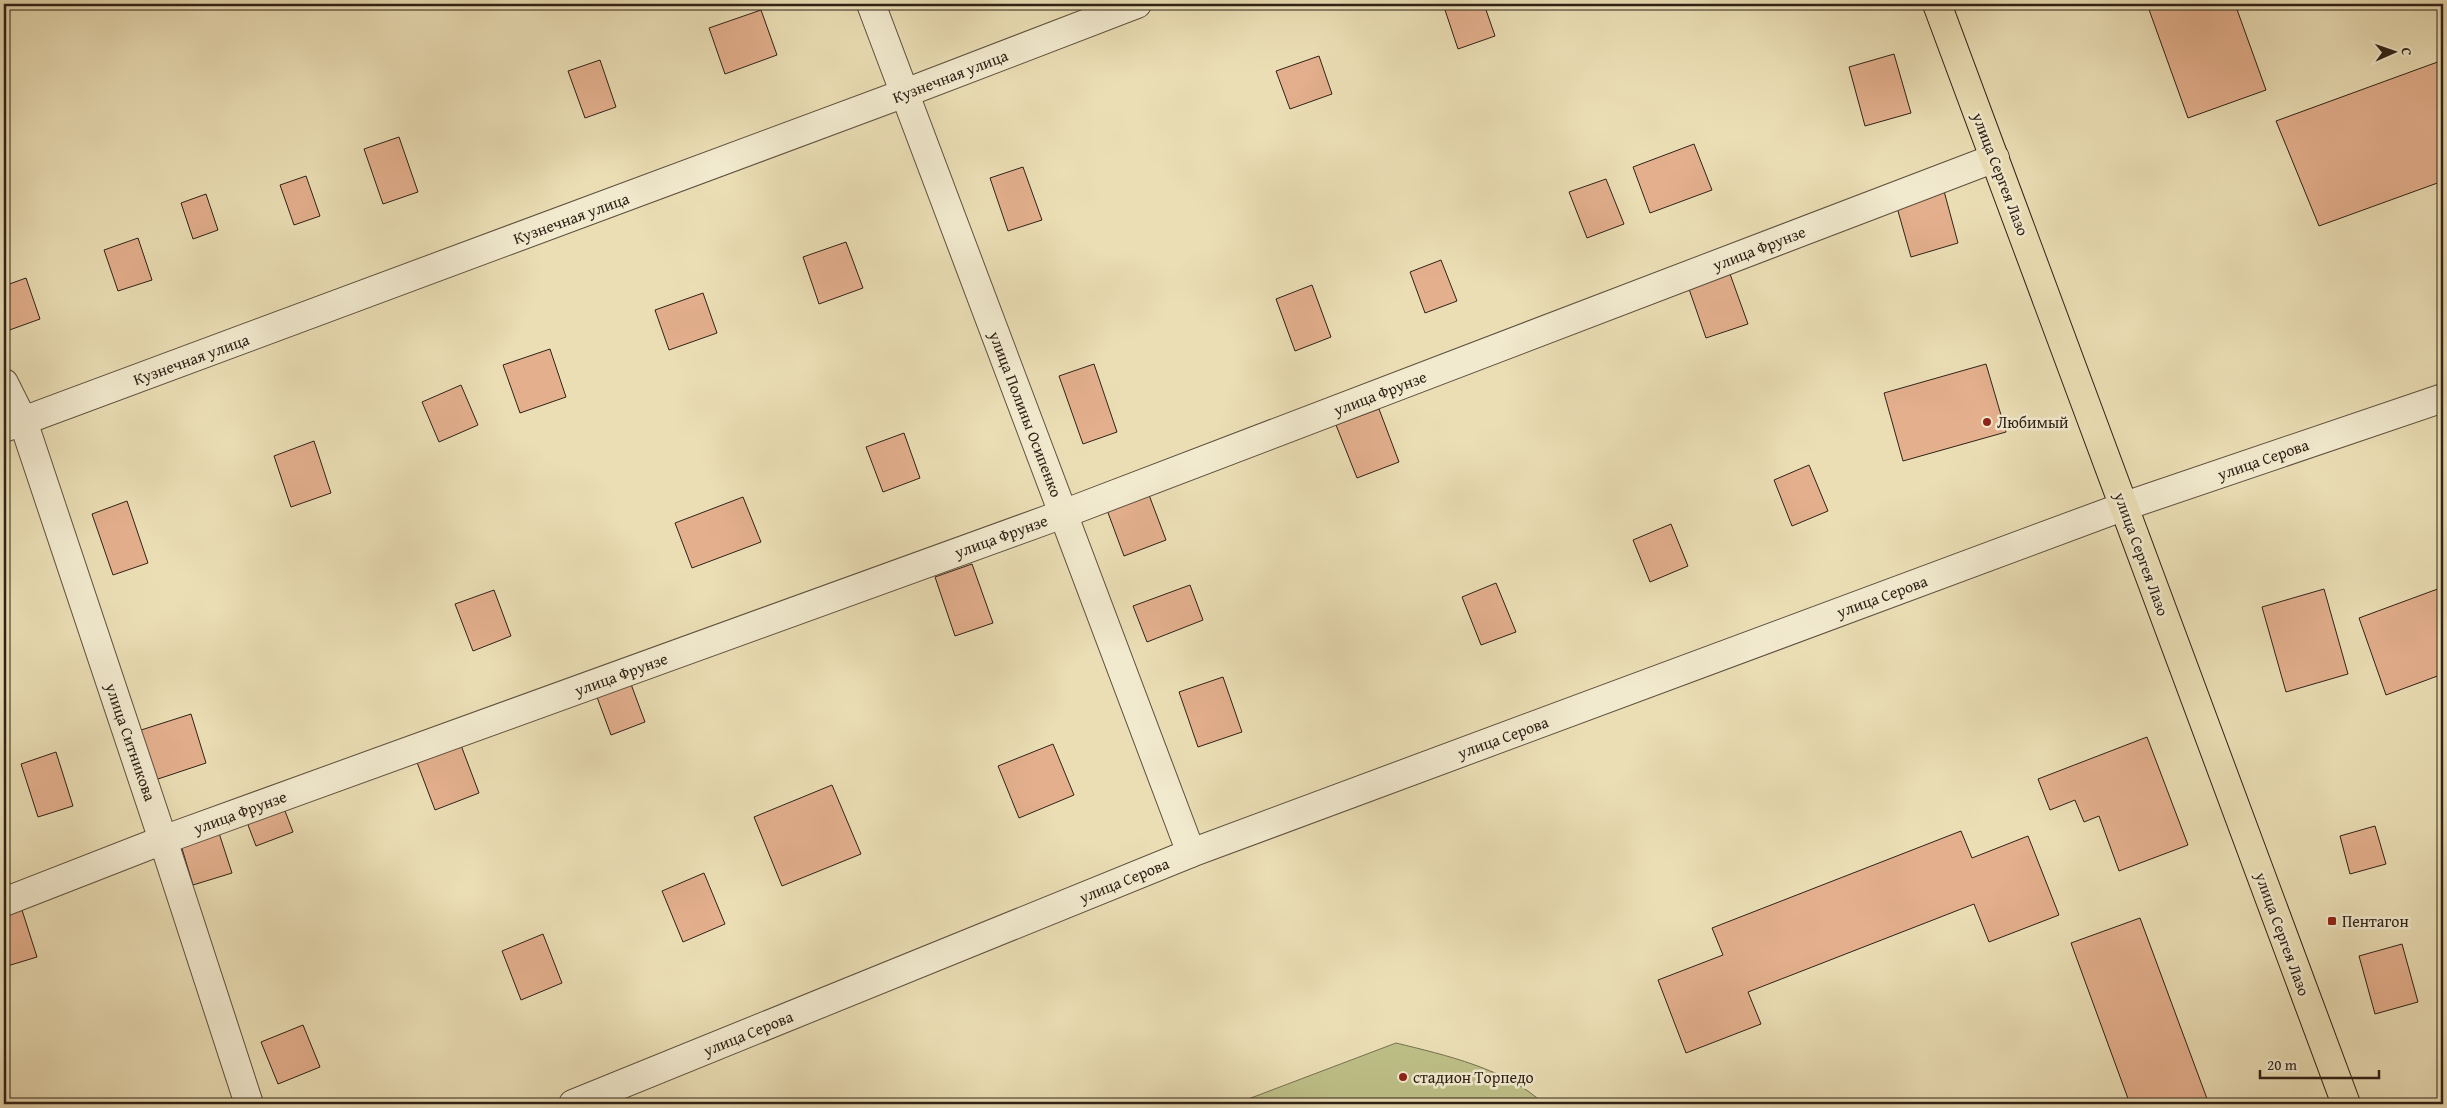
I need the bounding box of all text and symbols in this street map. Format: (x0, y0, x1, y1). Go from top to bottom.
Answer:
north arrow (2370, 28, 2420, 78)
street label: Кузнечная улица (889, 43, 1012, 109)
text: С (2397, 47, 2417, 56)
street label: улица Сергея Лазо (1966, 108, 2036, 239)
street label: Кузнечная улица (510, 186, 633, 250)
street label: улица Фрунзе (1708, 219, 1809, 277)
street label: Кузнечная улица (130, 327, 253, 391)
street label: улица Полины Осипенко (983, 327, 1069, 501)
street label: улица Фрунзе (1329, 364, 1430, 422)
place label: Любимый (1997, 410, 2069, 434)
marker: Любимый (1981, 416, 1993, 428)
street label: улица Серова (2213, 432, 2312, 486)
street label: улица Сергея Лазо (2108, 488, 2176, 619)
street label: улица Фрунзе (950, 508, 1051, 564)
street label: улица Серова (1832, 568, 1931, 624)
street label: улица Фрунзе (570, 646, 671, 702)
street label: улица Ситникова (99, 679, 163, 805)
street label: улица Серова (1453, 709, 1552, 765)
street label: улица Фрунзе (189, 784, 290, 840)
street label: улица Серова (1074, 851, 1173, 909)
street label: улица Сергея Лазо (2249, 868, 2317, 999)
place label: Пентагон (2342, 909, 2409, 933)
marker: Пентагон (2326, 915, 2338, 927)
street label: улица Серова (698, 1004, 797, 1062)
scale bar (2260, 1048, 2378, 1080)
text: 20 m (2267, 1054, 2298, 1075)
place label: стадион Торпедо (1413, 1065, 1534, 1089)
marker: стадион Торпедо (1397, 1071, 1409, 1083)

